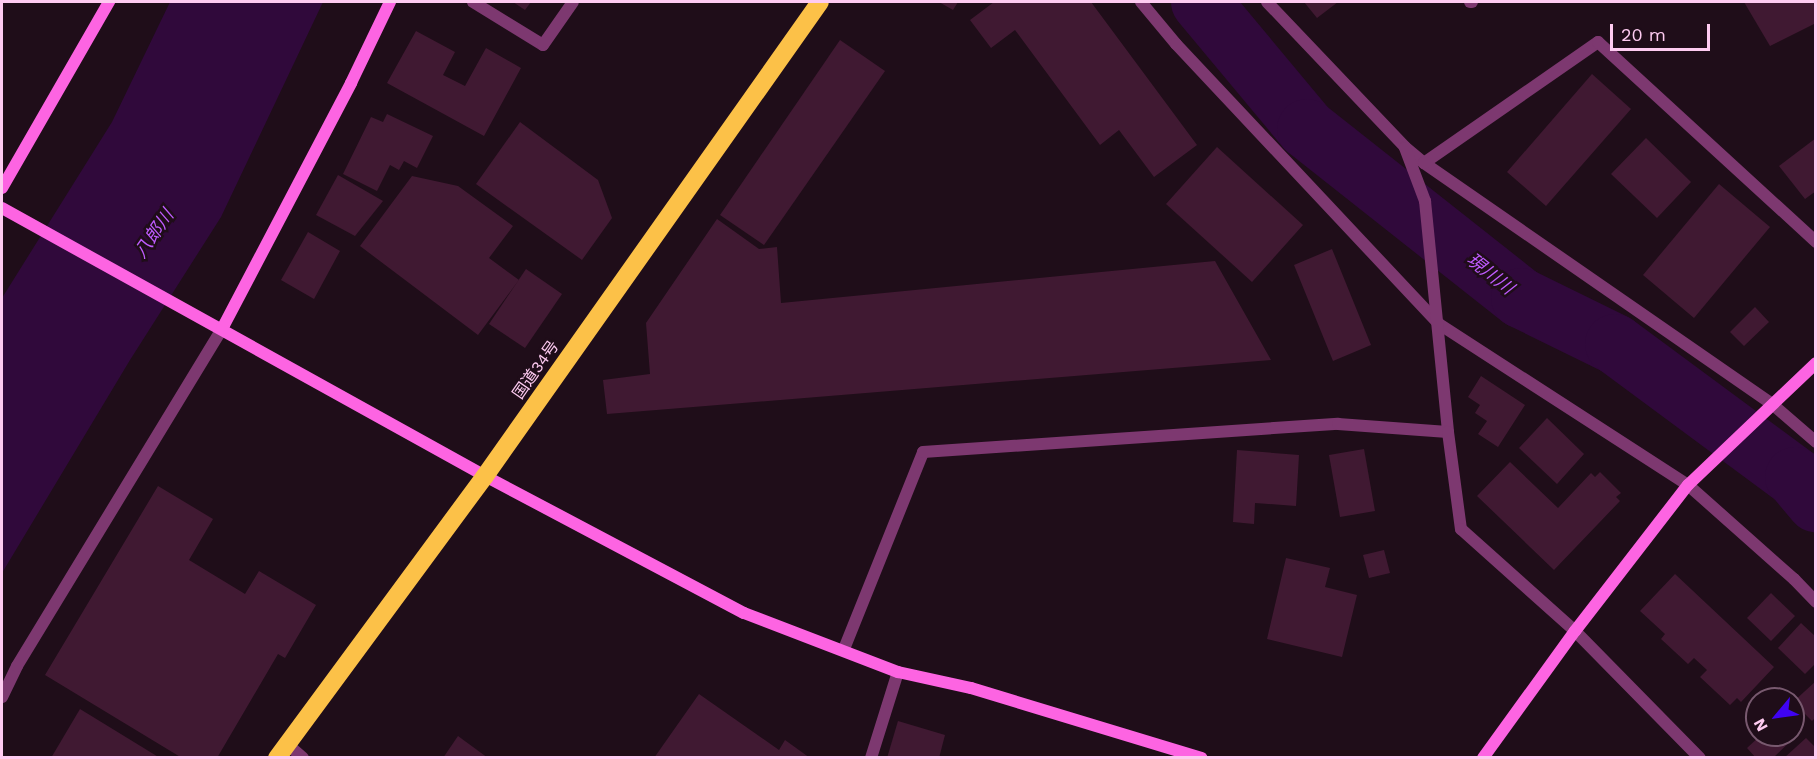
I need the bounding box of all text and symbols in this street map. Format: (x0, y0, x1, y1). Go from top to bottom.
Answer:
scale bar (1613, 12, 1714, 50)
text: 20 m (1621, 24, 1666, 45)
water label: 八郎川 (130, 206, 178, 262)
water label: 現川川 (1462, 249, 1518, 299)
street label: 国道34号 (509, 337, 563, 403)
north arrow (1745, 687, 1805, 747)
text: N (1749, 715, 1772, 735)

